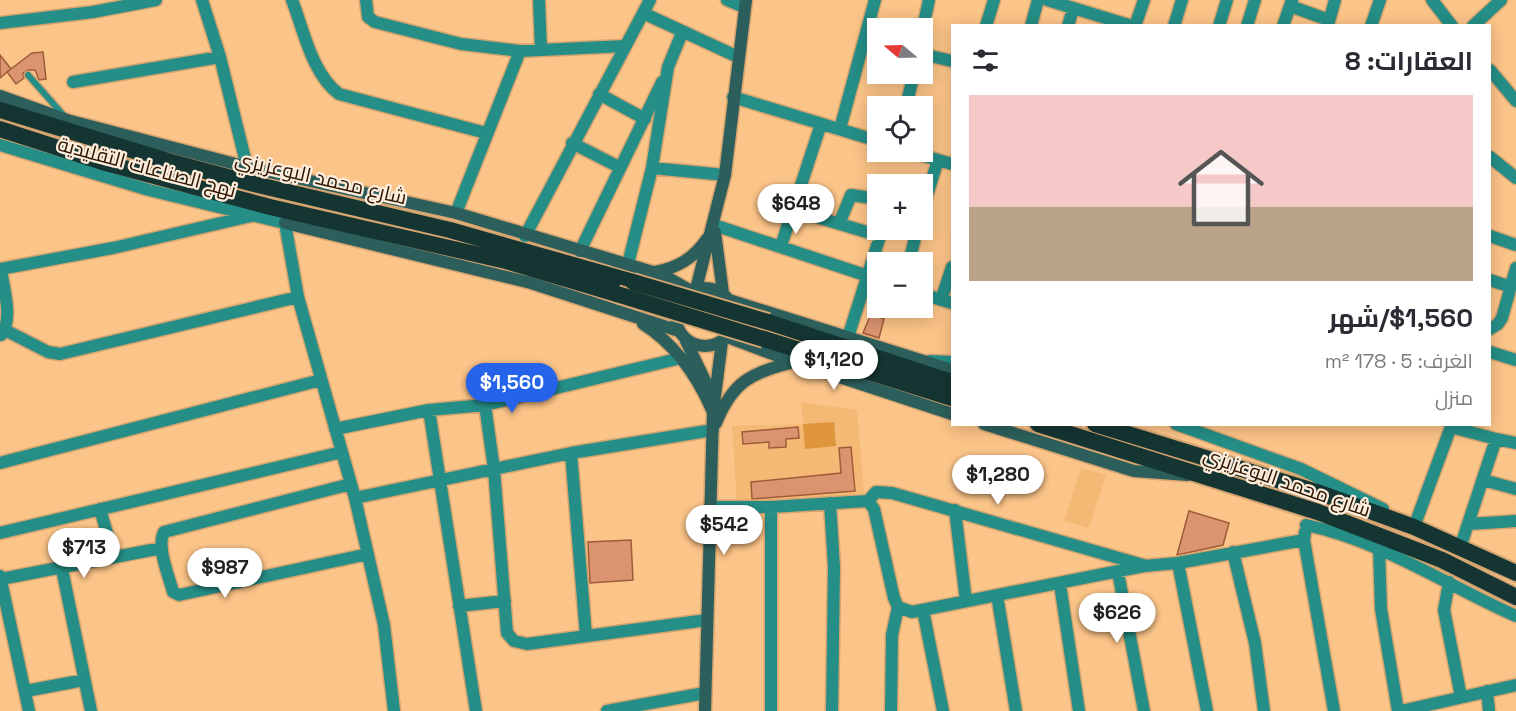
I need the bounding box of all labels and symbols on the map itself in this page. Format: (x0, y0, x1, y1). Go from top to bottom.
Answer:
north arrow (867, 18, 933, 84)
street label: نهج الصناعات التقليدية (55, 131, 239, 204)
street label: شارع محمد البوعزيزي (232, 146, 409, 213)
pin: $648 (760, 184, 832, 235)
pin: $1,120 (785, 340, 883, 391)
pin: $1,560 (463, 363, 561, 414)
street label: شارع محمد البوعزيزي (1199, 441, 1374, 526)
pin: $1,280 (949, 455, 1047, 506)
pin: $542 (688, 505, 760, 556)
pin: $713 (48, 528, 120, 579)
pin: $987 (189, 548, 261, 599)
pin: $626 (1081, 593, 1153, 644)

